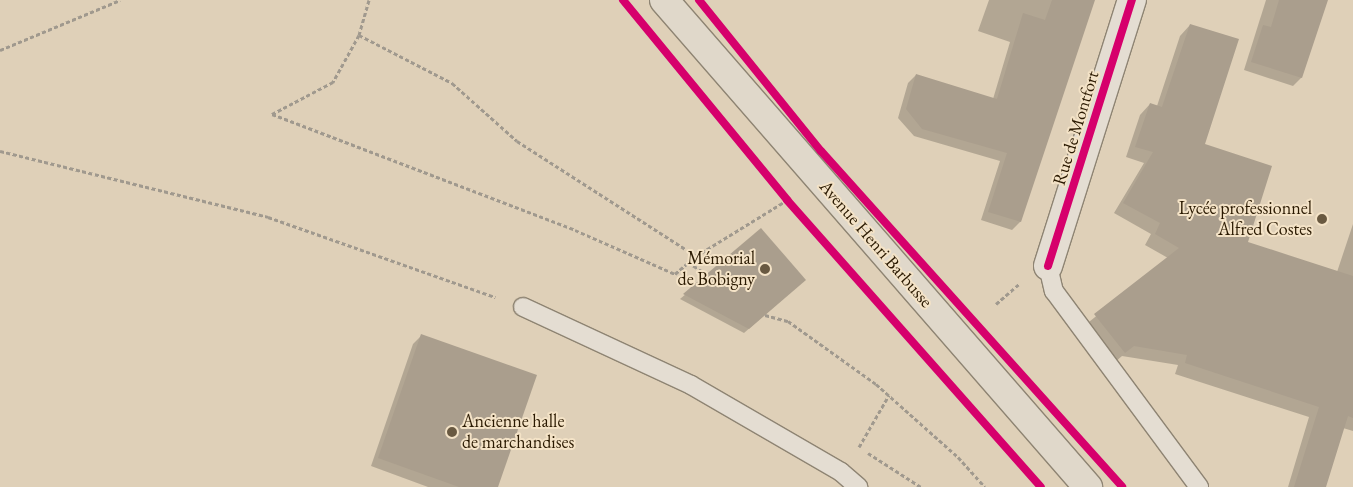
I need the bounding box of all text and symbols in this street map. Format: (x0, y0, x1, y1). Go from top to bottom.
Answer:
street label: Rue de Montfort (1048, 68, 1104, 188)
street label: Avenue Henri Barbusse (815, 176, 937, 312)
place label: Lycée professionnel Alfred Costes (1179, 198, 1312, 240)
marker: Lycée professionnel Alfred Costes (1316, 213, 1328, 225)
place label: Mémorial de Bobigny (678, 248, 755, 290)
marker: Mémorial de Bobigny (759, 263, 771, 275)
place label: Ancienne halle de marchandises (462, 411, 574, 454)
marker: Ancienne halle de marchandises (446, 426, 458, 438)

